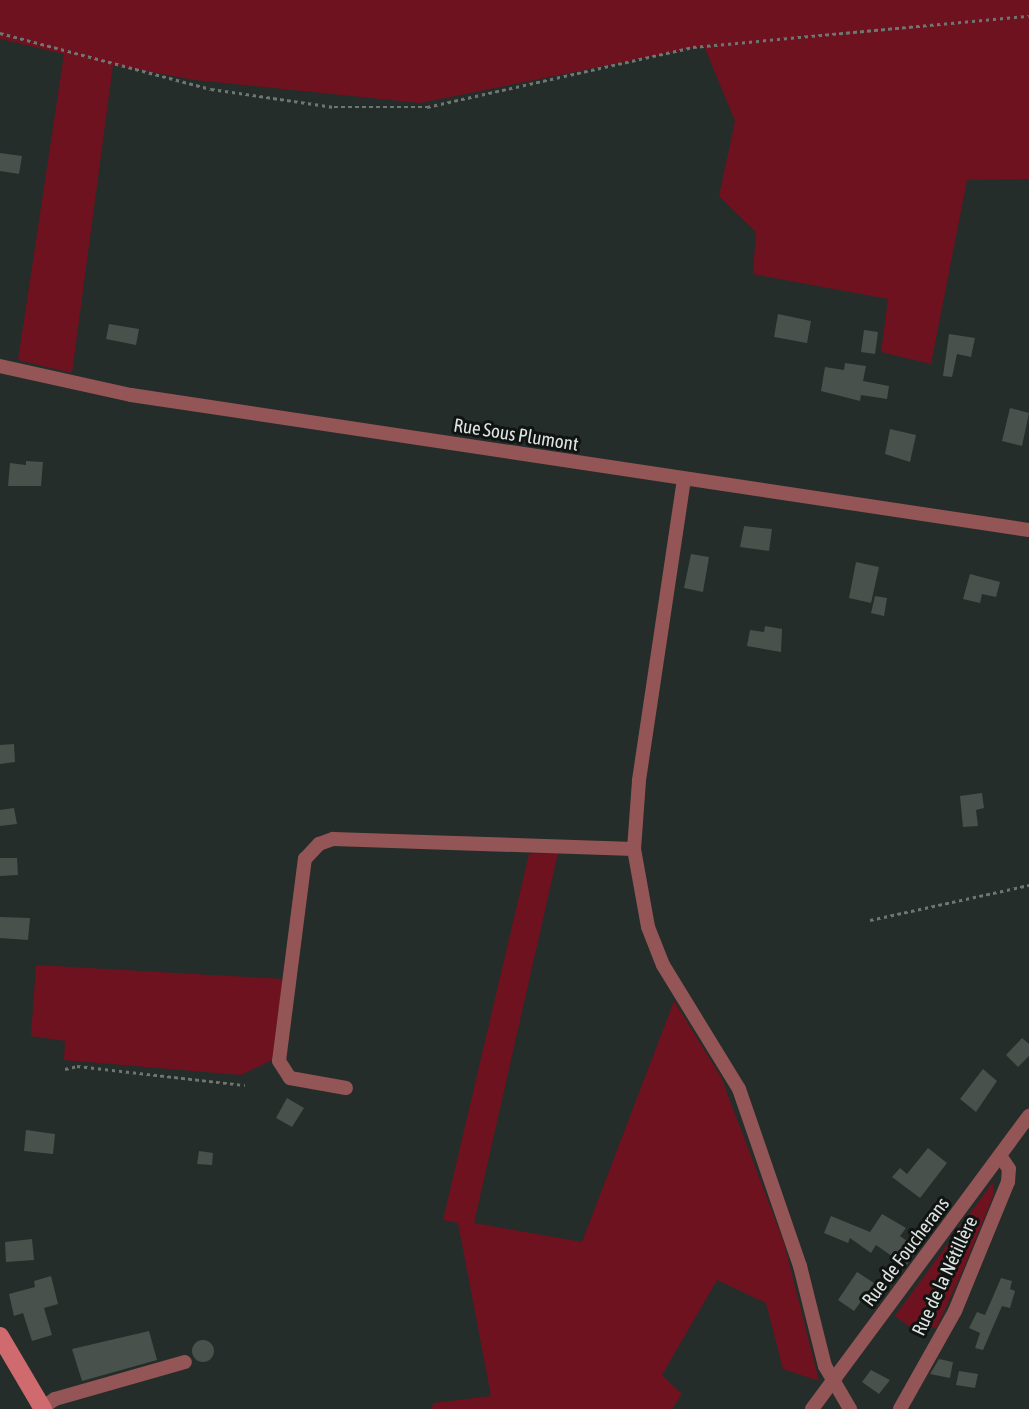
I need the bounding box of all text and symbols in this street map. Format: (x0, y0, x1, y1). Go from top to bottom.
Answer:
street label: Rue Sous Plumont (452, 414, 580, 456)
street label: Rue de Foucherans (858, 1193, 954, 1311)
street label: Rue de la Nétillère (907, 1213, 983, 1339)

